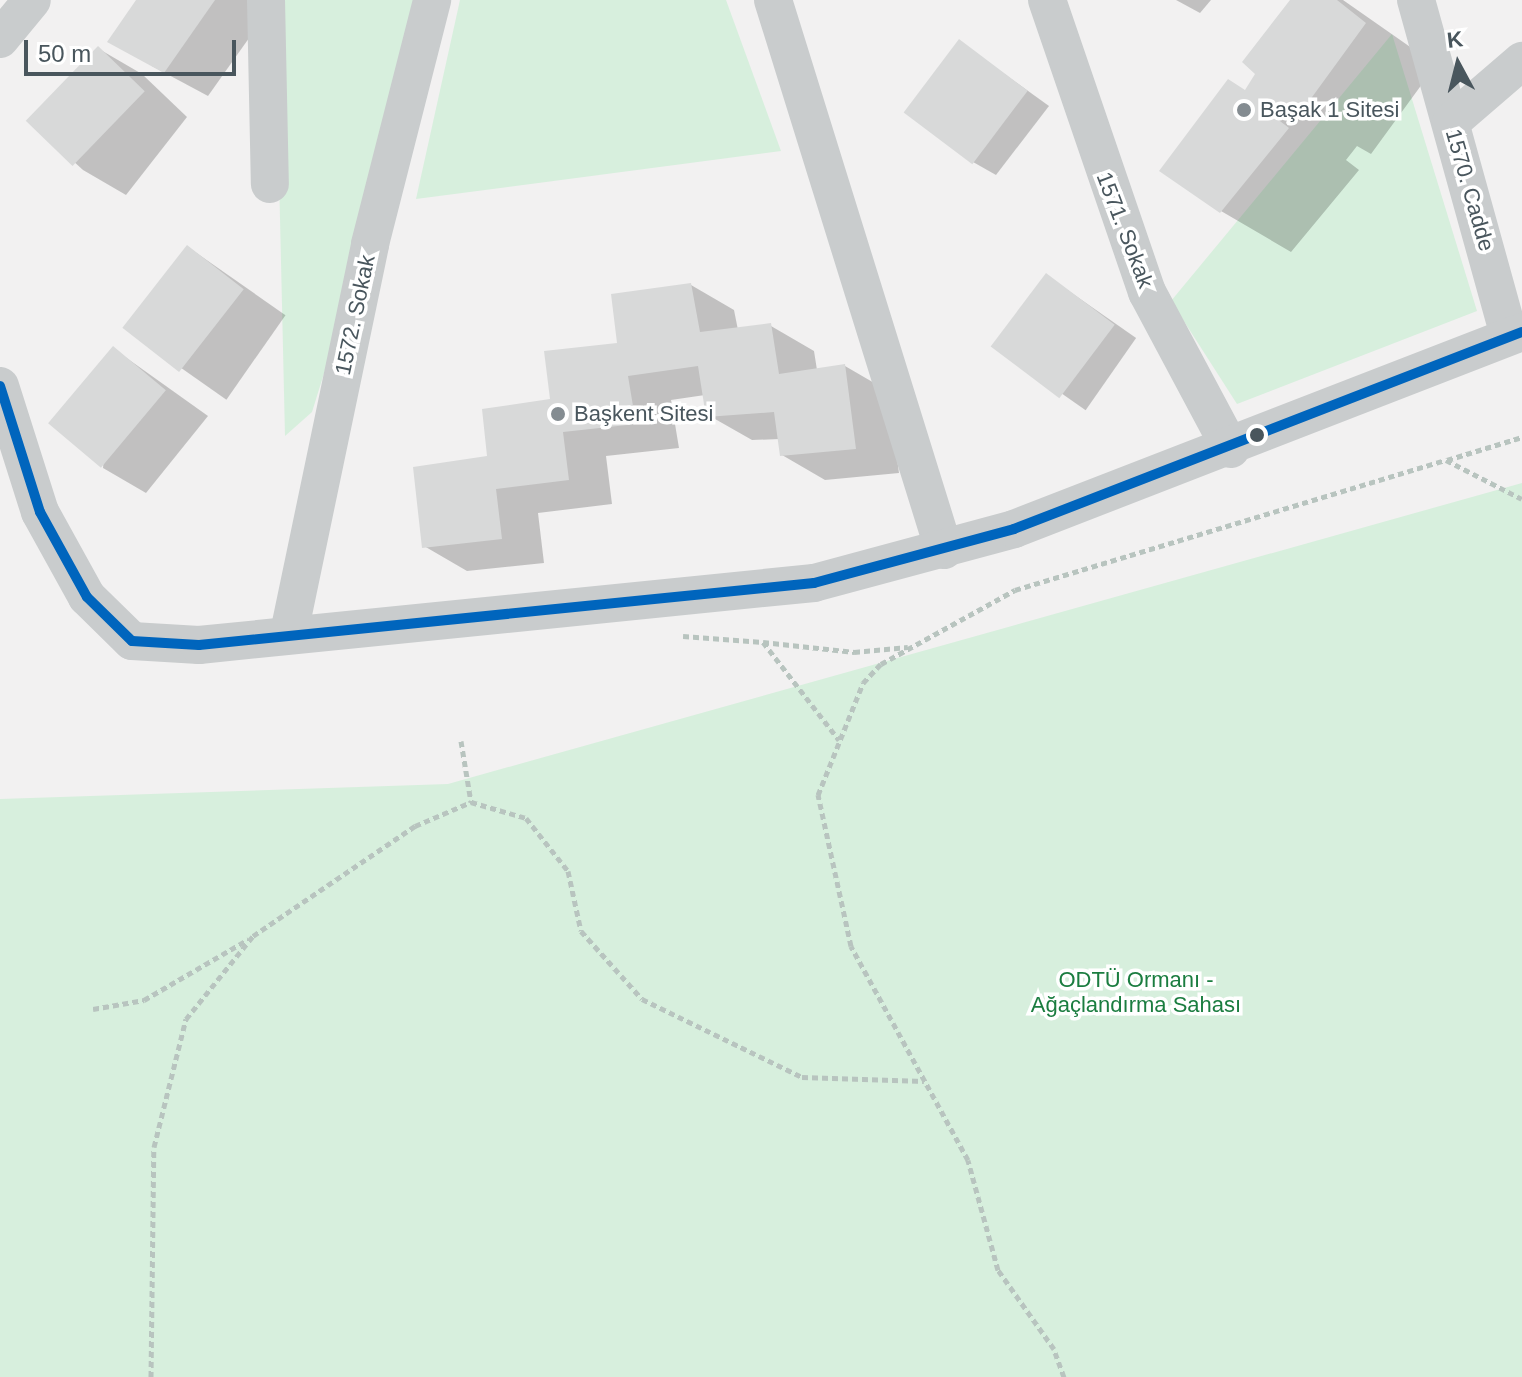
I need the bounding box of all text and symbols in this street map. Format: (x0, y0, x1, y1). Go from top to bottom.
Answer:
scale bar (28, 24, 240, 74)
north arrow (1418, 24, 1498, 104)
text: K (1446, 26, 1464, 53)
text: 50 m (38, 40, 91, 67)
place label: Başak 1 Sitesi (1260, 97, 1399, 123)
marker: Başak 1 Sitesi (1235, 101, 1253, 119)
street label: 1570. Cadde (1440, 126, 1500, 254)
street label: 1571. Sokak (1091, 168, 1159, 292)
street label: 1572. Sokak (329, 252, 381, 378)
place label: Başkent Sitesi (574, 401, 713, 427)
marker: Başkent Sitesi (549, 405, 567, 423)
unlabelled marker (1249, 427, 1265, 443)
park label: ODTÜ Ormanı - Ağaçlandırma Sahası (1031, 966, 1241, 1018)

